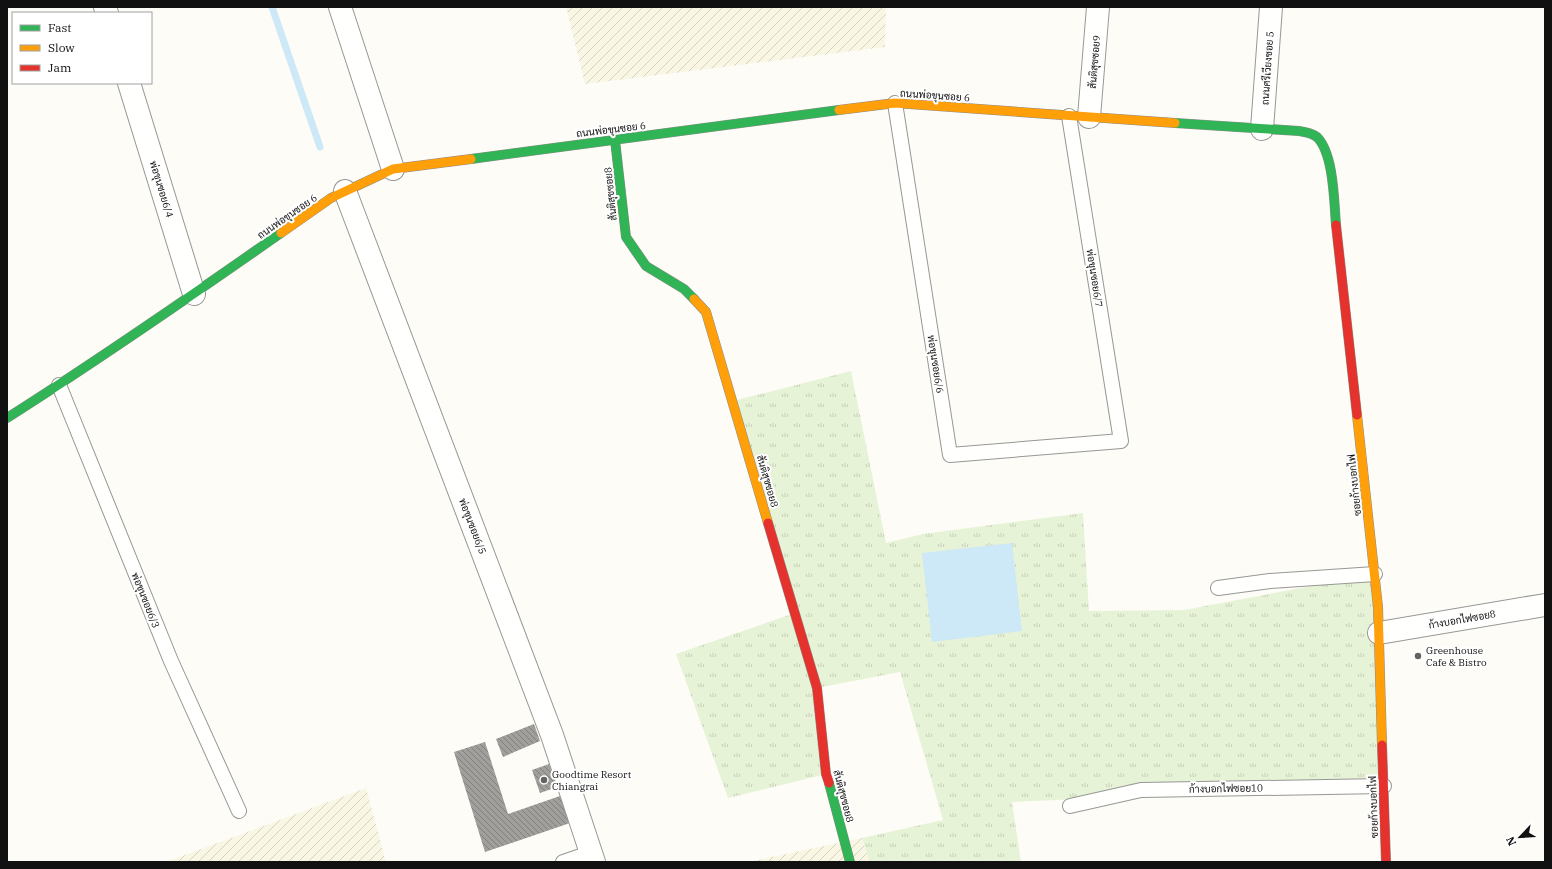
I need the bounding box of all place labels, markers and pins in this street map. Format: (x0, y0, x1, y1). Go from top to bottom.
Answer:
place label: Greenhouse Cafe & Bistro (1426, 644, 1487, 669)
marker: Greenhouse Cafe & Bistro (1413, 651, 1423, 661)
place label: Goodtime Resort Chiangrai (552, 768, 632, 793)
marker: Goodtime Resort Chiangrai (539, 775, 549, 785)

